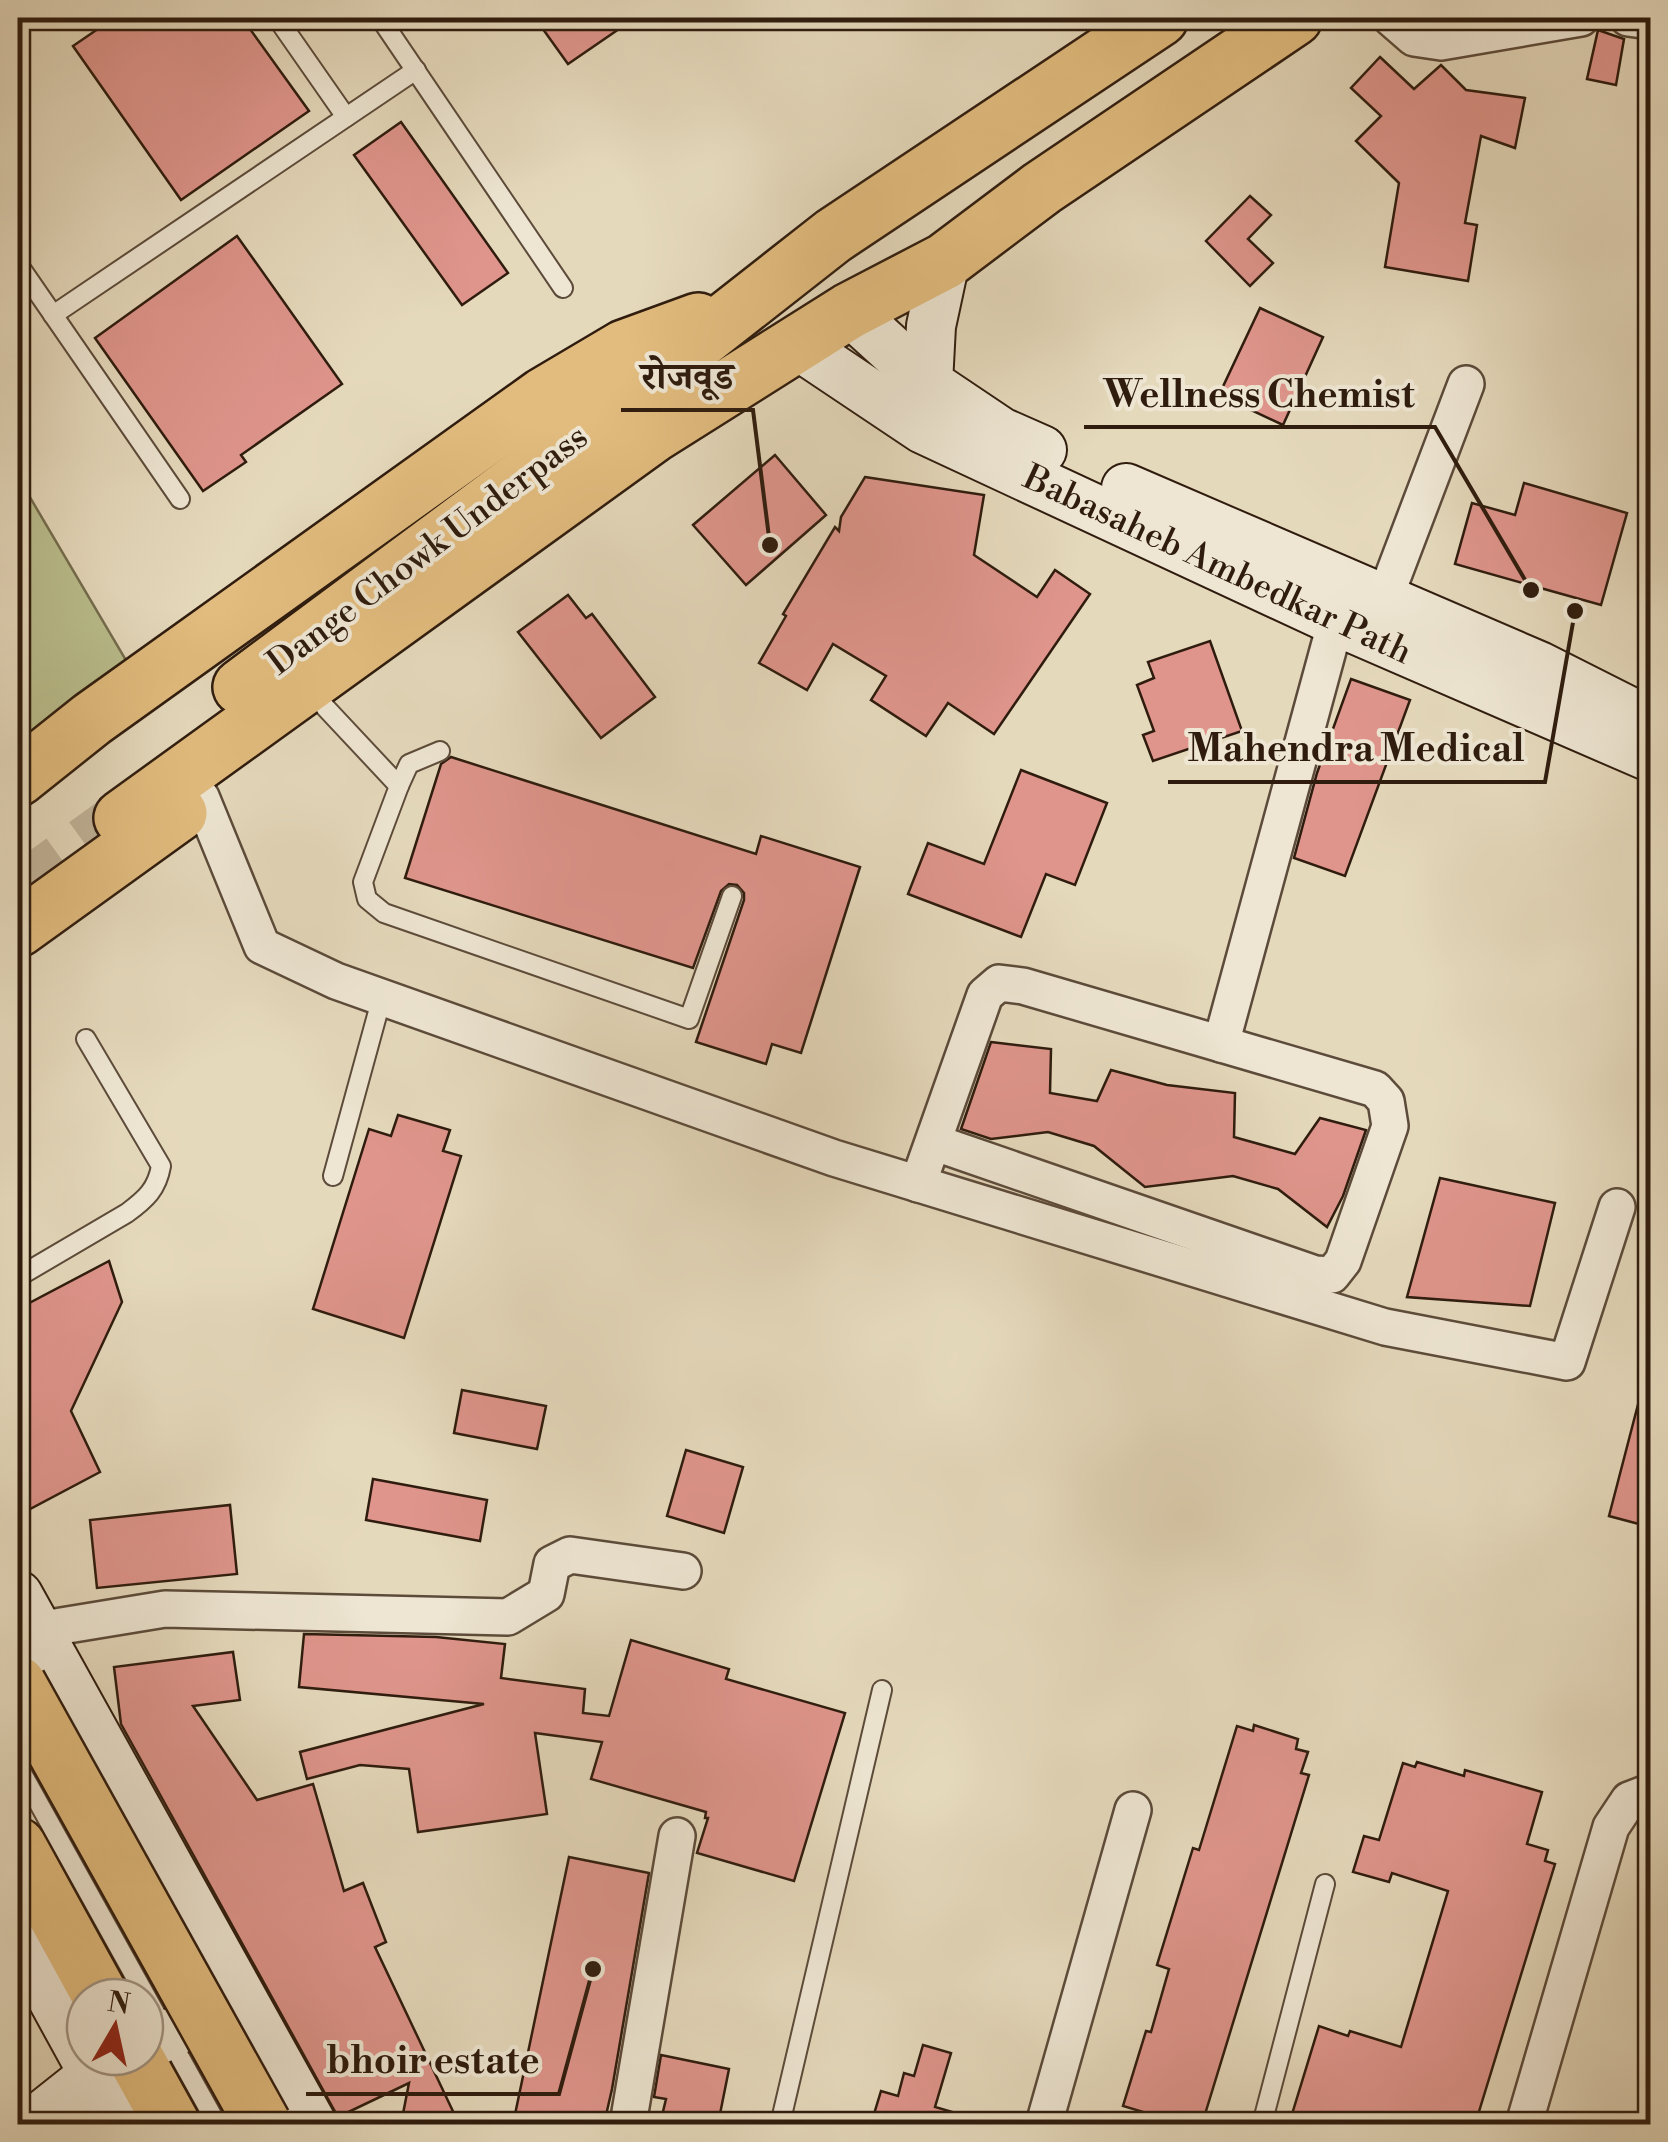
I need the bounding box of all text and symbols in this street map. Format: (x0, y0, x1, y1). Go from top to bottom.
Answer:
callout: रोजवूड (621, 342, 753, 410)
text: रोजवूड (638, 354, 736, 401)
callout: Wellness Chemist (1084, 359, 1435, 427)
text: Wellness Chemist (1102, 372, 1415, 419)
street label: Dange Chowk Underpass (259, 416, 597, 685)
street label: Babasaheb Ambedkar Path (1015, 456, 1419, 674)
callout: Mahendra Medical (1168, 714, 1545, 782)
text: Mahendra Medical (1187, 726, 1525, 773)
north arrow (65, 1977, 165, 2077)
text: N (105, 1985, 132, 2023)
callout: bhoir estate (306, 2026, 559, 2094)
text: bhoir estate (326, 2038, 540, 2085)

